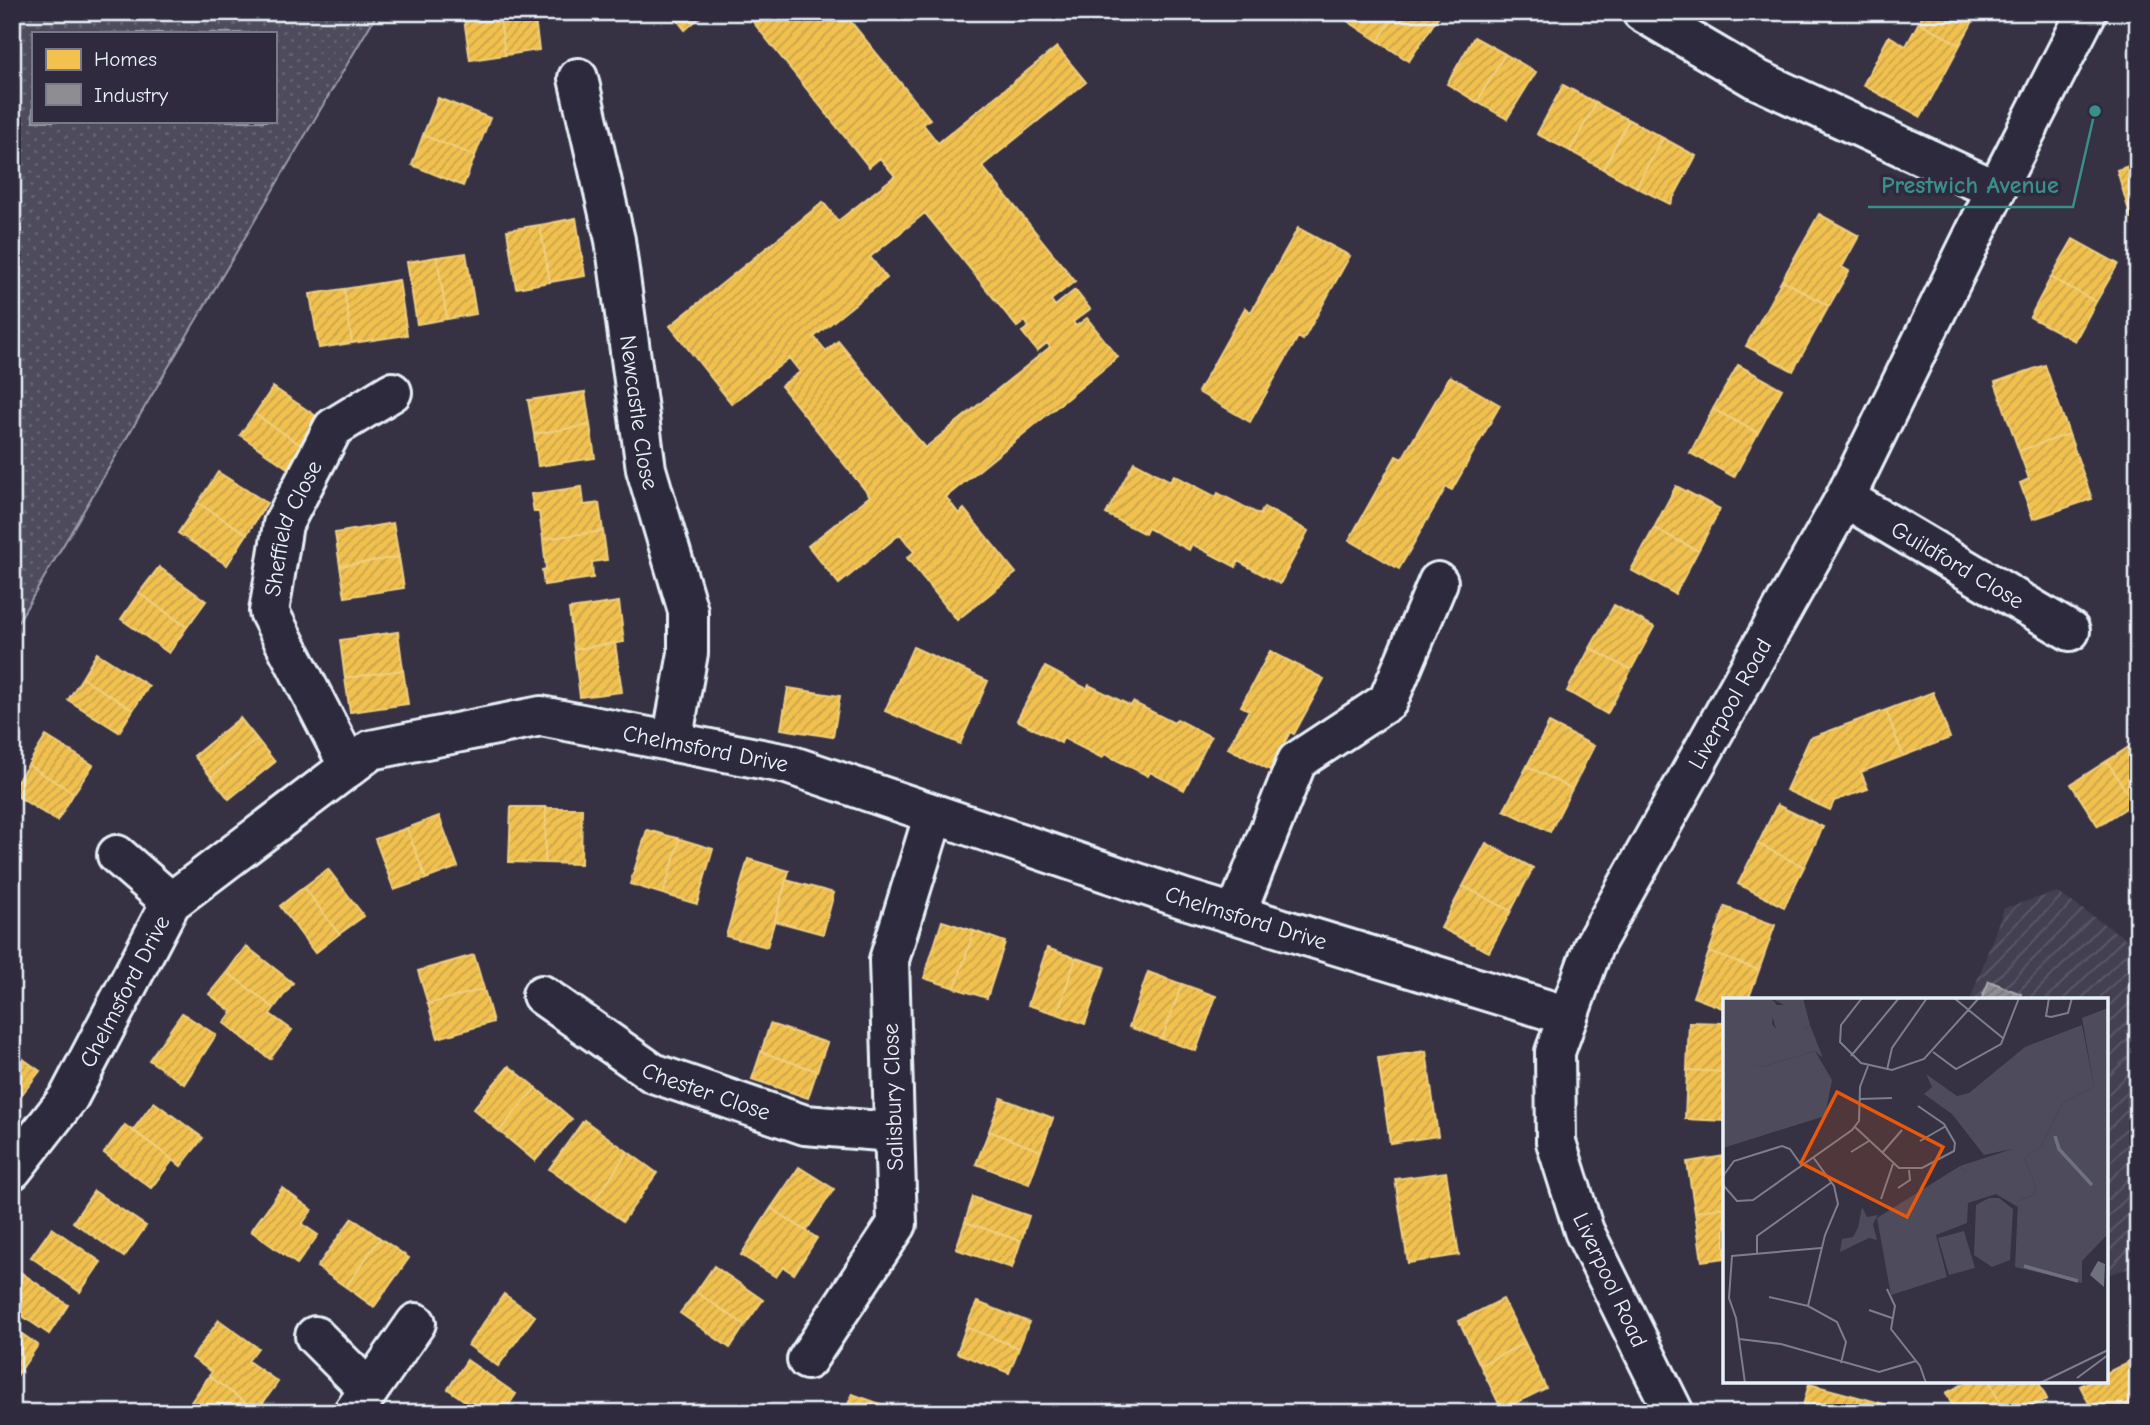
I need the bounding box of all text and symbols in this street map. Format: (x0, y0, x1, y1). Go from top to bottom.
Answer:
legend (32, 32, 276, 122)
text: Homes (94, 47, 157, 71)
text: Industry (94, 83, 169, 107)
callout: Prestwich Avenue (1868, 162, 2073, 207)
text: Prestwich Avenue (1881, 171, 2059, 199)
street label: Newcastle Close (615, 333, 665, 493)
street label: Sheffield Close (258, 456, 327, 598)
street label: Guildford Close (1887, 515, 2029, 614)
street label: Liverpool Road (1682, 634, 1777, 774)
street label: Chelmsford Drive (621, 719, 791, 777)
street label: Chelmsford Drive (1162, 880, 1330, 955)
street label: Chelmsford Drive (73, 911, 175, 1072)
inset map (1723, 998, 2108, 1383)
street label: Salisbury Close (877, 1023, 909, 1171)
street label: Chester Close (636, 1056, 774, 1126)
street label: Liverpool Road (1567, 1208, 1653, 1352)

